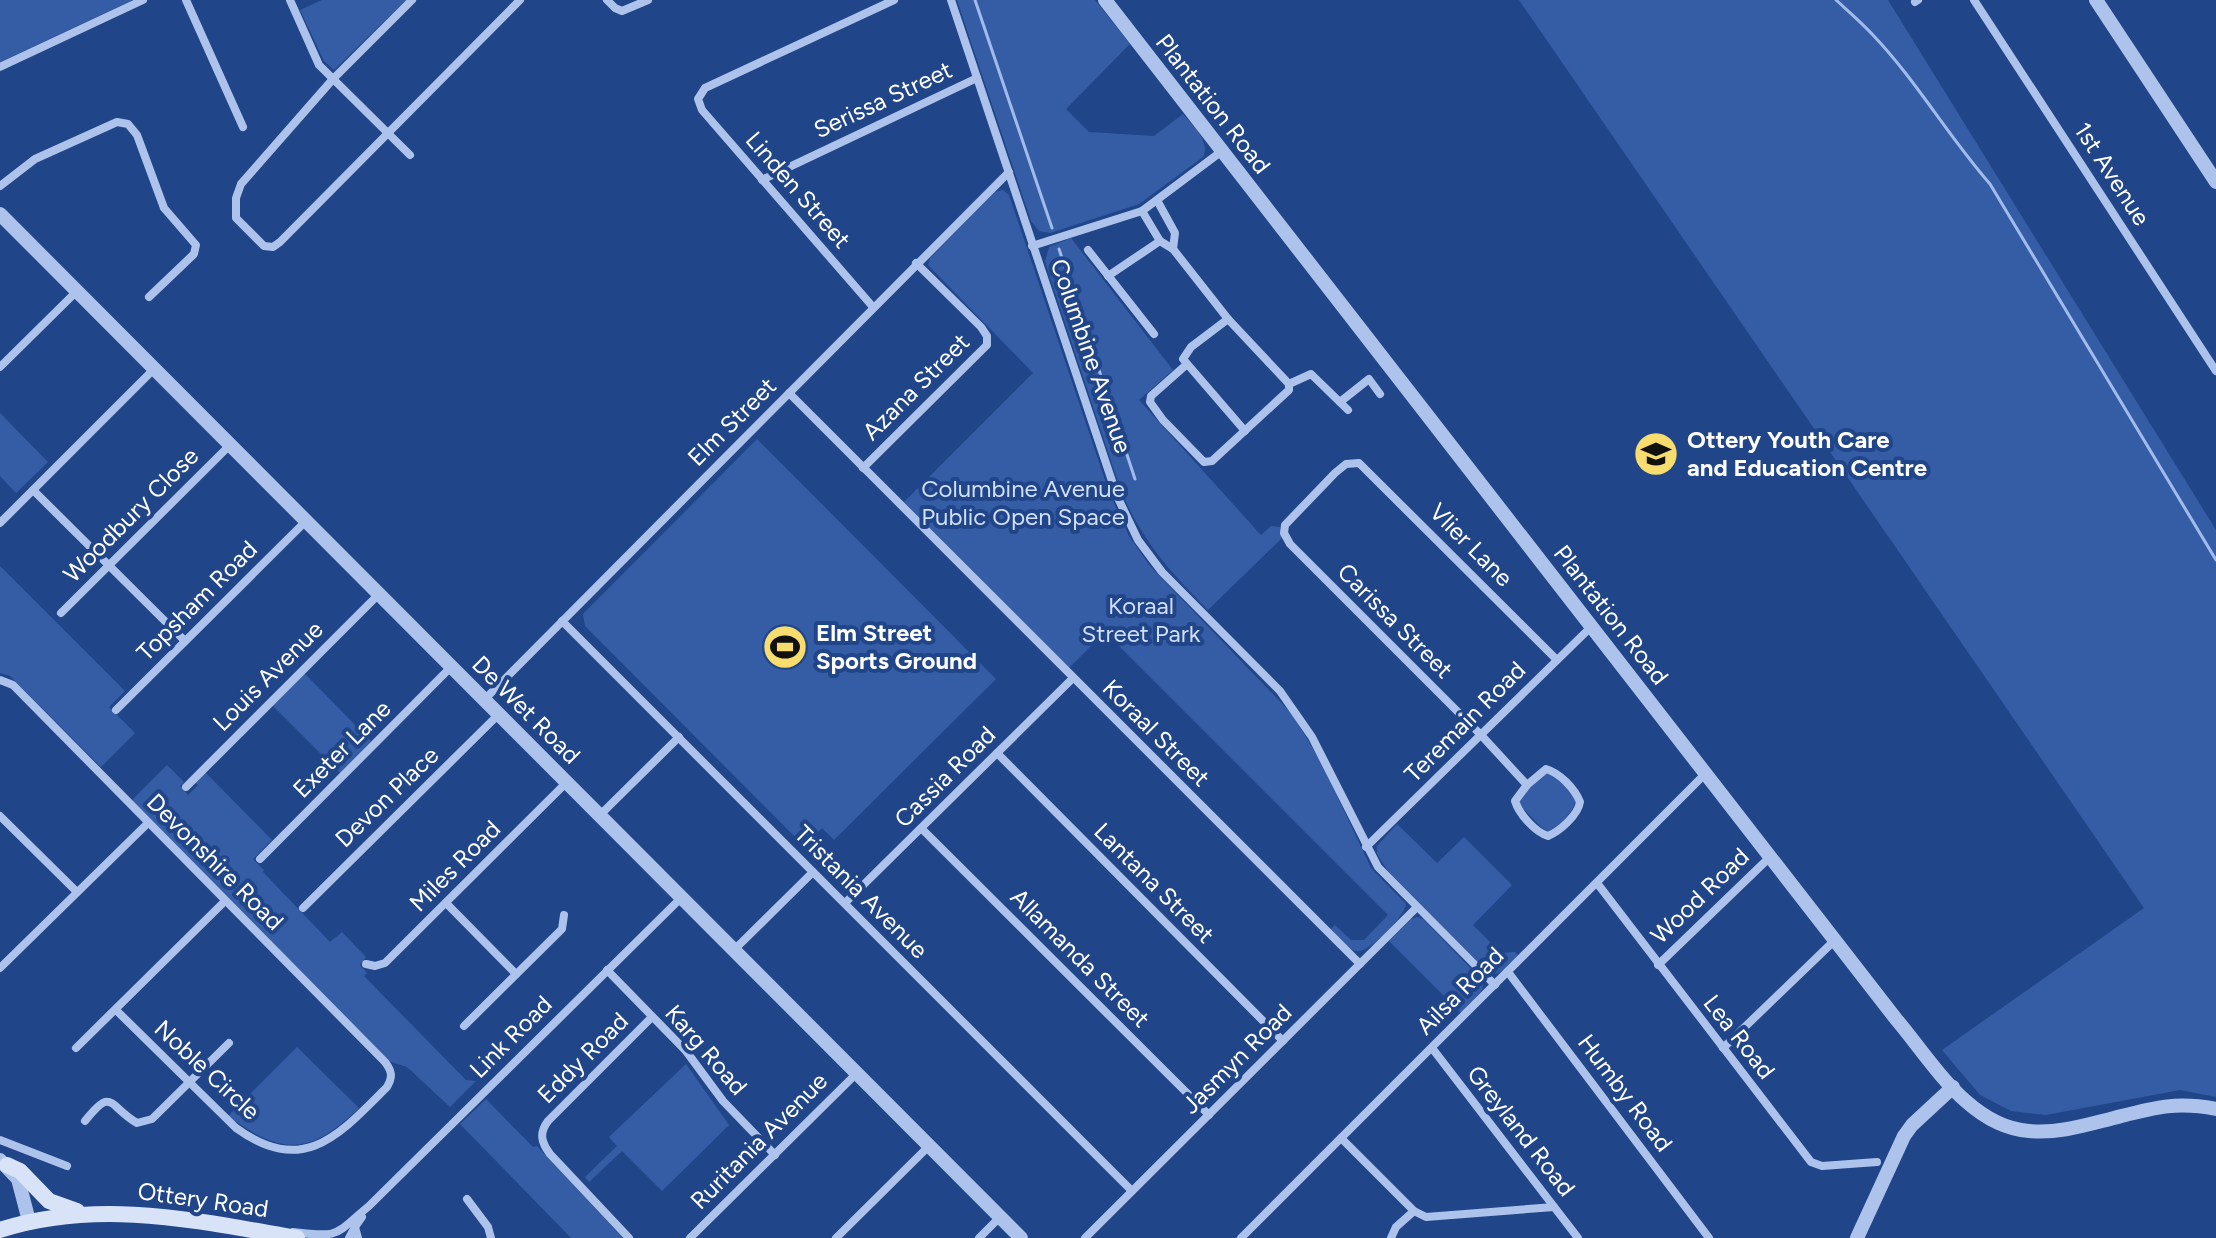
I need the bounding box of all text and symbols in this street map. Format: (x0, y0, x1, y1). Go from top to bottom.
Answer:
street label: Plantation Road (1150, 28, 1277, 179)
street label: Serissa Street (809, 55, 957, 144)
street label: 1st Avenue (2068, 117, 2157, 231)
street label: Linden Street (740, 125, 857, 254)
street label: Columbine Avenue (1045, 255, 1138, 457)
street label: Azana Street (856, 327, 975, 446)
street label: Elm Street (681, 371, 782, 472)
place label: Ottery Youth Care and Education Centre (1687, 425, 1927, 482)
school or university icon: Ottery Youth Care and Education Centre (1632, 430, 1680, 478)
street label: Woodbury Close (57, 441, 204, 588)
park label: Columbine Avenue Public Open Space (921, 474, 1125, 531)
street label: Vlier Lane (1424, 497, 1519, 592)
street label: Topsham Road (130, 534, 263, 667)
street label: Plantation Road (1548, 539, 1675, 690)
street label: Carissa Street (1332, 557, 1459, 684)
park label: Koraal Street Park (1082, 591, 1201, 648)
street label: Louis Avenue (207, 615, 329, 737)
place label: Elm Street Sports Ground (816, 618, 977, 675)
sports icon: Elm Street Sports Ground (761, 623, 809, 671)
street label: De Wet Road (466, 650, 586, 770)
street label: Teremain Road (1398, 655, 1531, 788)
street label: Koraal Street (1097, 673, 1216, 792)
street label: Exeter Lane (287, 694, 396, 803)
street label: Cassia Road (888, 720, 1001, 833)
street label: Devon Place (329, 740, 444, 853)
street label: Devonshire Road (141, 787, 290, 936)
street label: Miles Road (403, 814, 506, 917)
street label: Lantana Street (1088, 816, 1221, 949)
street label: Tristania Avenue (789, 819, 934, 964)
street label: Wood Road (1645, 842, 1755, 950)
street label: Allamanda Street (1005, 882, 1156, 1033)
street label: Ailsa Road (1410, 941, 1509, 1040)
street label: Lea Road (1697, 989, 1781, 1085)
street label: Link Road (464, 990, 558, 1084)
street label: Jasmyn Road (1176, 998, 1298, 1120)
street label: Karg Road (659, 999, 753, 1101)
street label: Eddy Road (531, 1006, 634, 1109)
street label: Noble Circle (149, 1014, 266, 1126)
street label: Humby Road (1572, 1028, 1679, 1157)
street label: Greyland Road (1461, 1060, 1581, 1202)
street label: Ruritania Avenue (684, 1066, 833, 1215)
street label: Ottery Road (136, 1176, 270, 1223)

